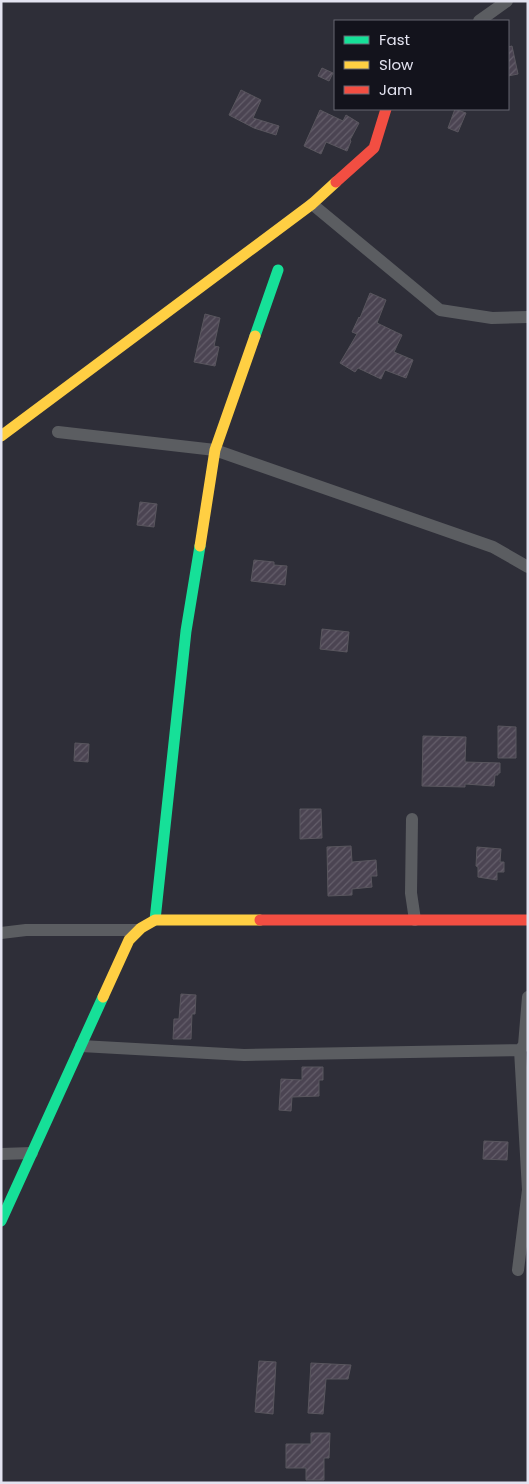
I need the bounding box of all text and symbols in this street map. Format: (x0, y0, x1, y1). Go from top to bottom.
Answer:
legend (334, 20, 509, 110)
text: Fast (379, 29, 410, 50)
text: Slow (379, 54, 414, 75)
text: Jam (379, 79, 413, 100)

